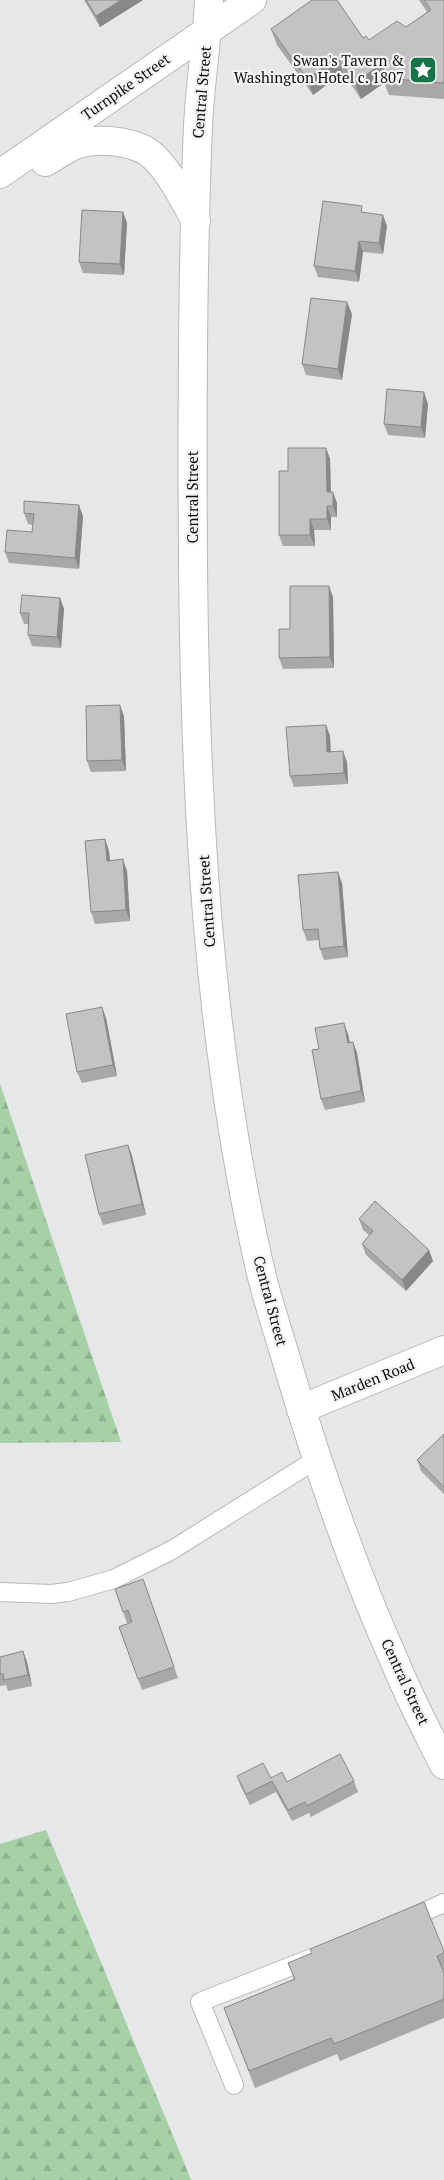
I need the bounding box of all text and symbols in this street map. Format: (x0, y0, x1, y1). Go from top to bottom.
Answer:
street label: Central Street (187, 44, 215, 139)
street label: Turnpike Street (77, 48, 174, 124)
place label: Swan's Tavern & Washington Hotel c. 1807 (234, 50, 404, 87)
place icon: Swan's Tavern & Washington Hotel c. 1807 (408, 55, 438, 85)
street label: Central Street (182, 450, 202, 543)
street label: Central Street (193, 854, 219, 948)
street label: Central Street (249, 1253, 293, 1349)
street label: Marden Road (328, 1353, 417, 1405)
street label: Central Street (377, 1635, 435, 1728)

